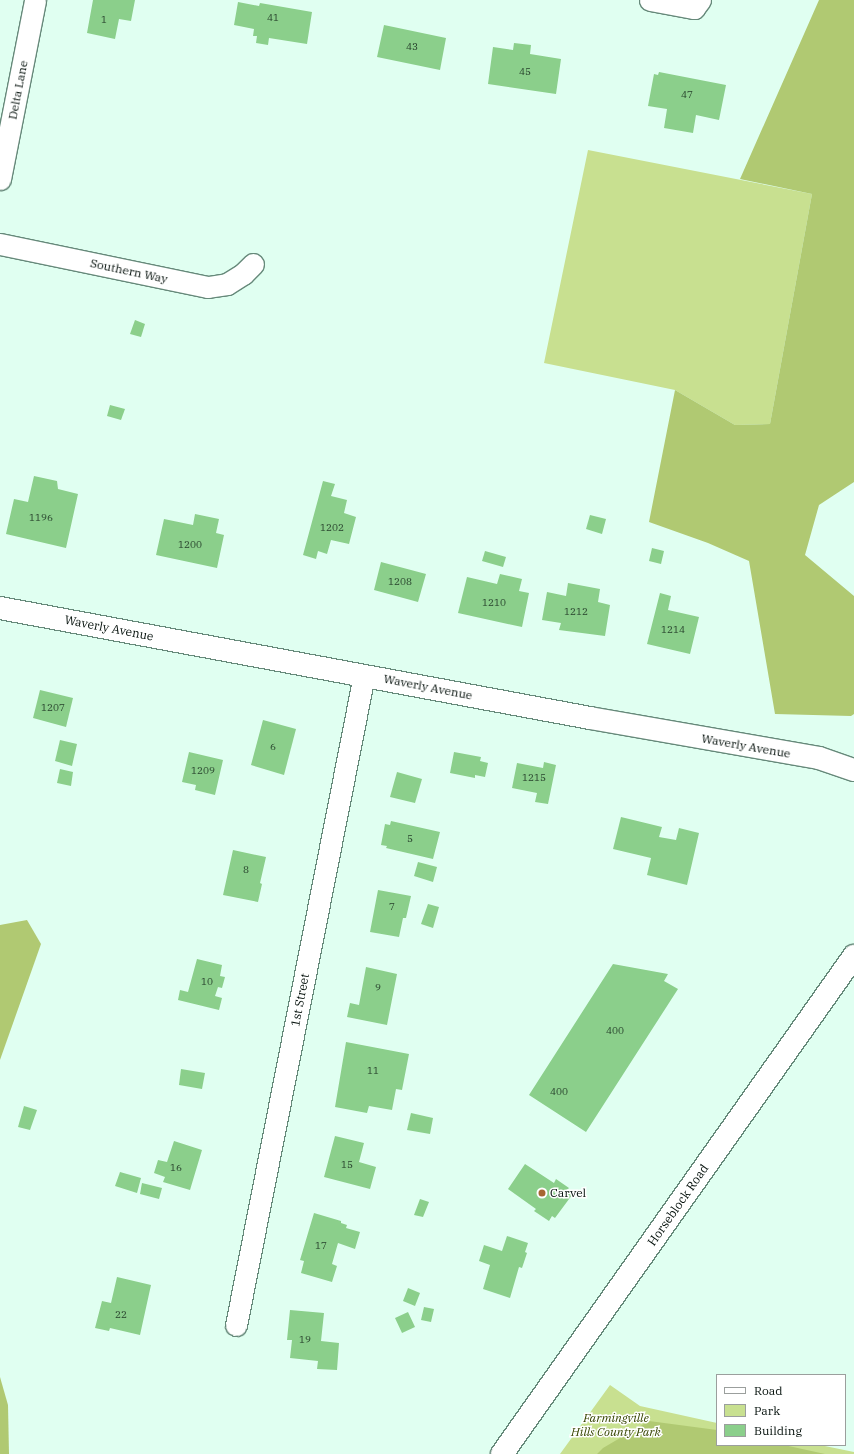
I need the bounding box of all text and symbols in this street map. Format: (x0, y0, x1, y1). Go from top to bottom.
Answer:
house number: 41 (267, 12, 279, 24)
house number: 1 (101, 14, 107, 26)
house number: 43 (406, 41, 418, 53)
street label: Delta Lane (5, 59, 31, 121)
house number: 45 (519, 66, 531, 78)
house number: 47 (681, 89, 693, 101)
street label: Southern Way (89, 256, 169, 286)
house number: 1196 (29, 512, 53, 524)
house number: 1202 (320, 522, 344, 534)
house number: 1200 (178, 539, 202, 551)
house number: 1208 (388, 576, 412, 588)
house number: 1210 (482, 597, 506, 609)
house number: 1212 (564, 606, 588, 618)
street label: Waverly Avenue (63, 612, 155, 644)
house number: 1214 (661, 624, 685, 636)
street label: Waverly Avenue (382, 671, 474, 703)
house number: 1207 (41, 702, 65, 714)
street label: Waverly Avenue (700, 731, 792, 761)
house number: 6 (270, 741, 276, 753)
house number: 1209 (191, 765, 215, 777)
house number: 1215 (522, 772, 546, 784)
house number: 5 (407, 833, 413, 845)
house number: 8 (243, 864, 249, 876)
house number: 7 (389, 901, 395, 913)
street label: 1st Street (288, 972, 312, 1028)
house number: 10 (201, 976, 213, 988)
house number: 9 (375, 982, 381, 994)
house number: 400 (606, 1025, 624, 1037)
house number: 11 (367, 1065, 379, 1077)
house number: 400 (550, 1086, 568, 1098)
house number: 15 (341, 1159, 353, 1171)
house number: 16 (170, 1162, 182, 1174)
street label: Horseblock Road (645, 1162, 711, 1248)
place label: Carvel (550, 1186, 586, 1200)
marker: Carvel (537, 1188, 547, 1198)
house number: 17 (315, 1240, 327, 1252)
house number: 22 (115, 1309, 127, 1321)
house number: 19 (299, 1334, 311, 1346)
legend (716, 1374, 846, 1446)
text: Road (754, 1383, 783, 1398)
text: Park (754, 1403, 780, 1418)
park label: Farmingville Hills County Park (571, 1411, 661, 1439)
text: Building (754, 1423, 802, 1438)

